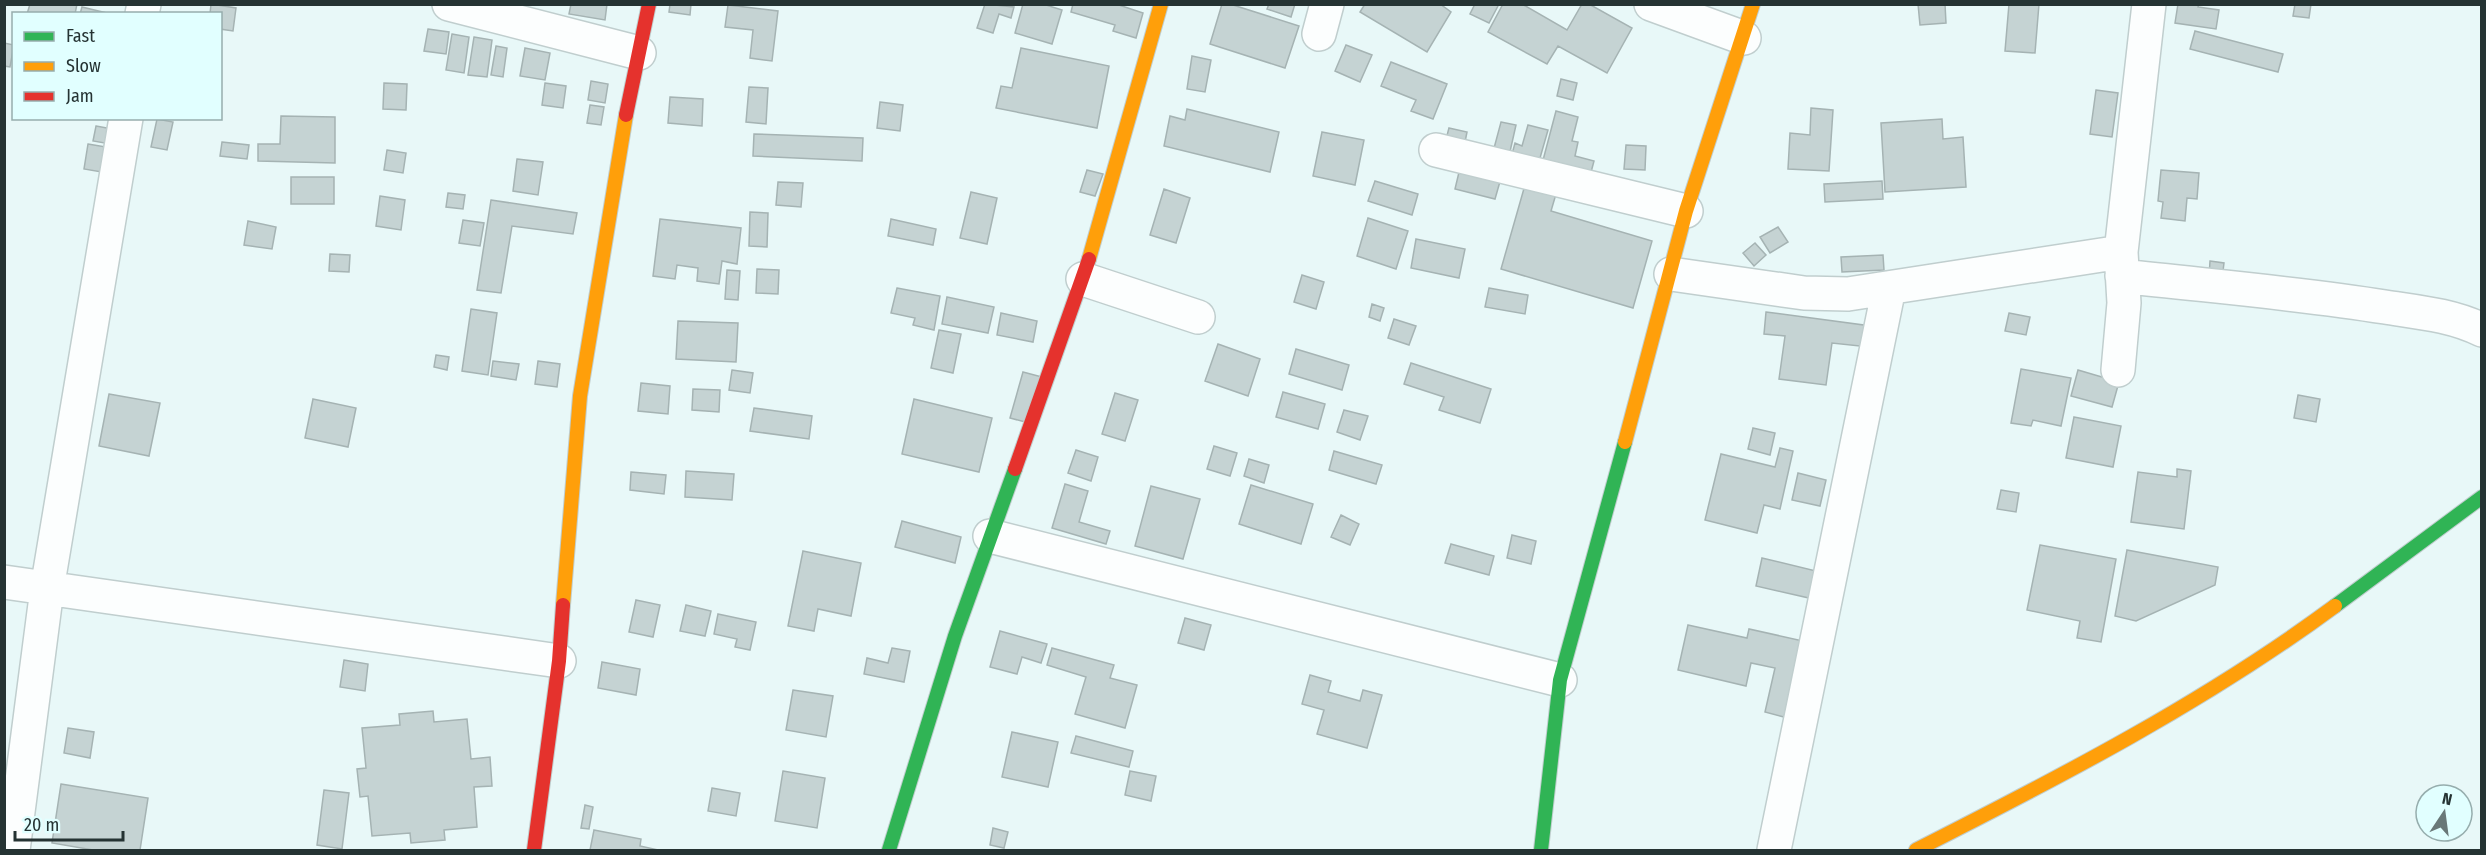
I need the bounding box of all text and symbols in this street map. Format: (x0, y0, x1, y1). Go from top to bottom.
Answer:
legend (12, 12, 222, 120)
text: Fast (66, 25, 95, 47)
text: Slow (66, 55, 101, 77)
text: Jam (66, 85, 94, 107)
north arrow (2414, 783, 2474, 843)
text: N (2440, 789, 2454, 809)
scale bar (15, 804, 123, 842)
text: 20 m (24, 814, 59, 836)

